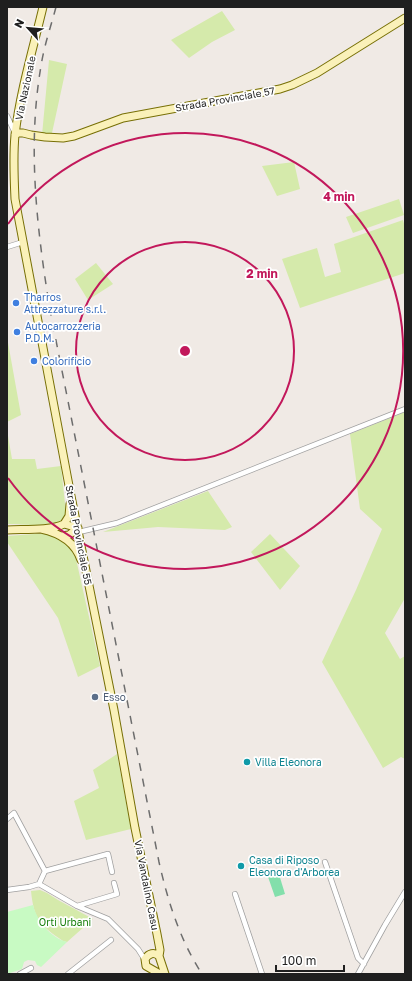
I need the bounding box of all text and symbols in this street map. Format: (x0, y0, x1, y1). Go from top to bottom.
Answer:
north arrow (8, 8, 48, 48)
text: N (11, 17, 26, 30)
street label: Via Nazionale (12, 55, 38, 121)
street label: Strada Provinciale 57 (174, 84, 276, 114)
text: 4 min (323, 189, 355, 204)
text: 2 min (246, 266, 278, 281)
place label: Tharros Attrezzature s.r.l. (24, 291, 106, 315)
marker: Tharros Attrezzature s.r.l. (11, 298, 21, 308)
place label: Autocarrozzeria P.D.M. (25, 320, 101, 344)
marker: Autocarrozzeria P.D.M. (12, 327, 22, 337)
centre of rings (178, 344, 192, 358)
place label: Colorificio (42, 355, 91, 367)
marker: Colorificio (29, 356, 39, 366)
street label: Strada Provinciale 55 (63, 484, 95, 586)
place label: Esso (103, 691, 126, 703)
marker: Esso (90, 692, 100, 702)
place label: Villa Eleonora (255, 756, 322, 768)
marker: Villa Eleonora (242, 757, 252, 767)
street label: Via Vandalino Casu (132, 839, 162, 931)
place label: Casa di Riposo Eleonora d'Arborea (249, 854, 340, 878)
marker: Casa di Riposo Eleonora d'Arborea (236, 861, 246, 871)
park label: Orti Urbani (39, 916, 91, 928)
scale bar (276, 947, 344, 973)
text: 100 m (282, 953, 316, 968)

